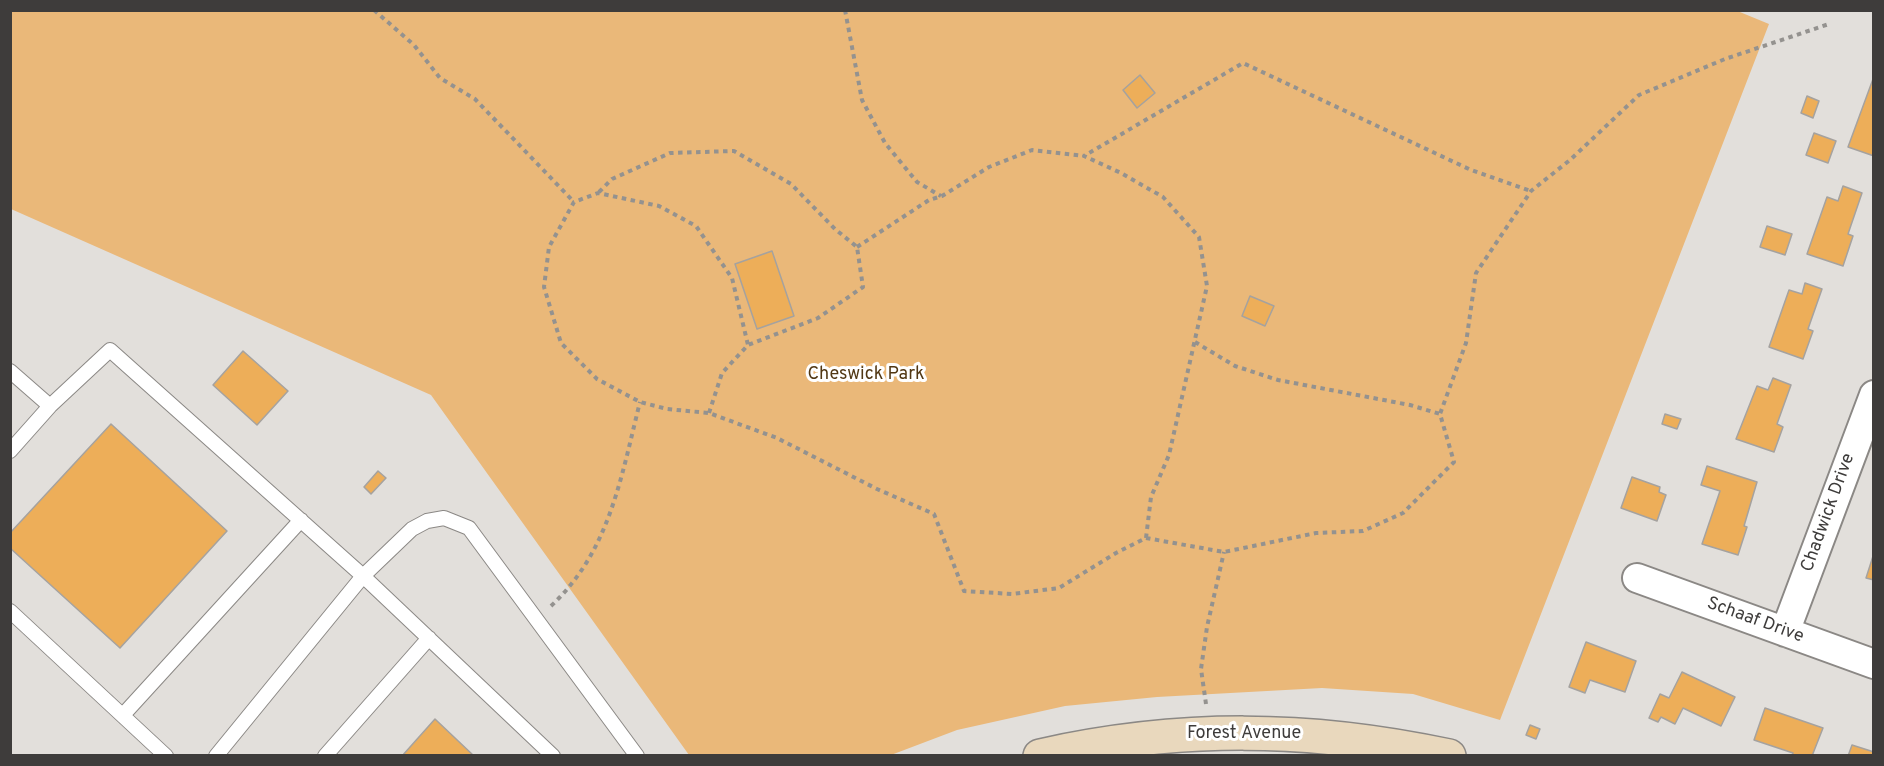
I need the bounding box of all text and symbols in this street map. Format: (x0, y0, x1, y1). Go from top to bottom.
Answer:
park label: Cheswick Park (807, 364, 925, 386)
street label: Chadwick Drive (1798, 451, 1860, 575)
street label: Schaaf Drive (1704, 593, 1806, 649)
street label: Forest Avenue (1187, 723, 1301, 745)

